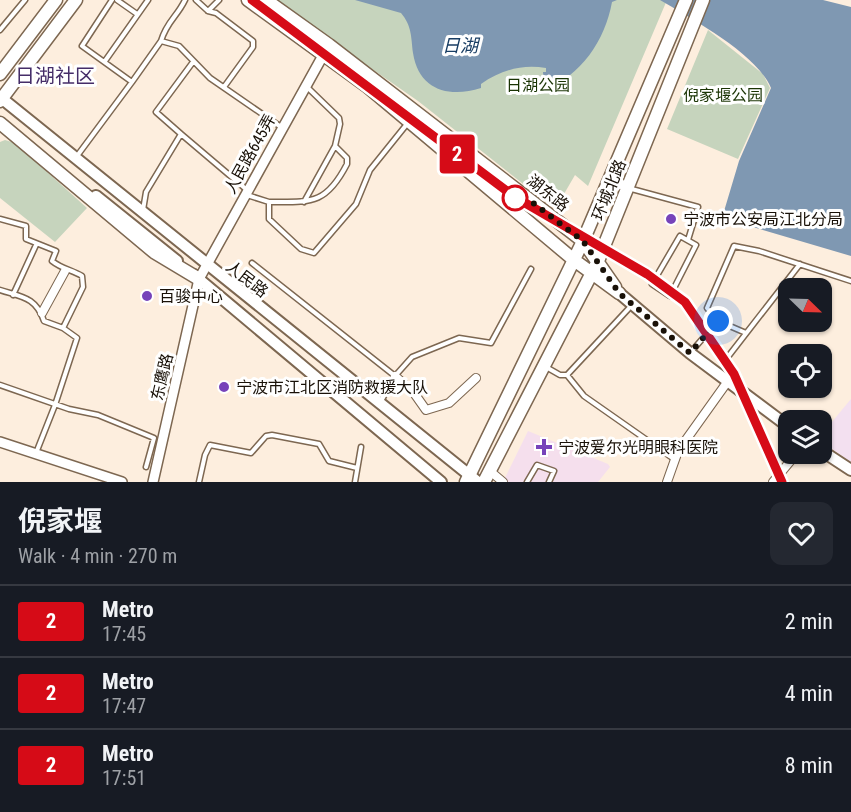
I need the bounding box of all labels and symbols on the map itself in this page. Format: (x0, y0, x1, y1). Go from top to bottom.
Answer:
water label: 日湖 (442, 35, 481, 56)
district label: 日湖社区 (15, 64, 95, 88)
park label: 日湖公园 (506, 76, 570, 95)
park label: 倪家堰公园 (683, 86, 763, 105)
street label: 人民路645弄 (220, 111, 280, 197)
line badge: 2 (438, 134, 476, 174)
street label: 环城北路 (588, 157, 630, 223)
street label: 湖东路 (523, 171, 573, 215)
unlabelled marker (502, 185, 528, 211)
place label: 宁波市公安局江北分局 (683, 210, 843, 229)
marker: 宁波市公安局江北分局 (664, 212, 678, 226)
street label: 人民路 (222, 257, 272, 301)
north arrow (778, 278, 832, 332)
place label: 百骏中心 (159, 287, 223, 306)
marker: 百骏中心 (140, 289, 154, 303)
your location (703, 306, 733, 336)
street label: 东鹰路 (147, 351, 177, 403)
place label: 宁波市江北区消防救援大队 (236, 378, 428, 397)
marker: 宁波市江北区消防救援大队 (217, 380, 231, 394)
marker: 宁波爱尔光明眼科医院 (535, 438, 553, 456)
place label: 宁波爱尔光明眼科医院 (558, 438, 718, 457)

